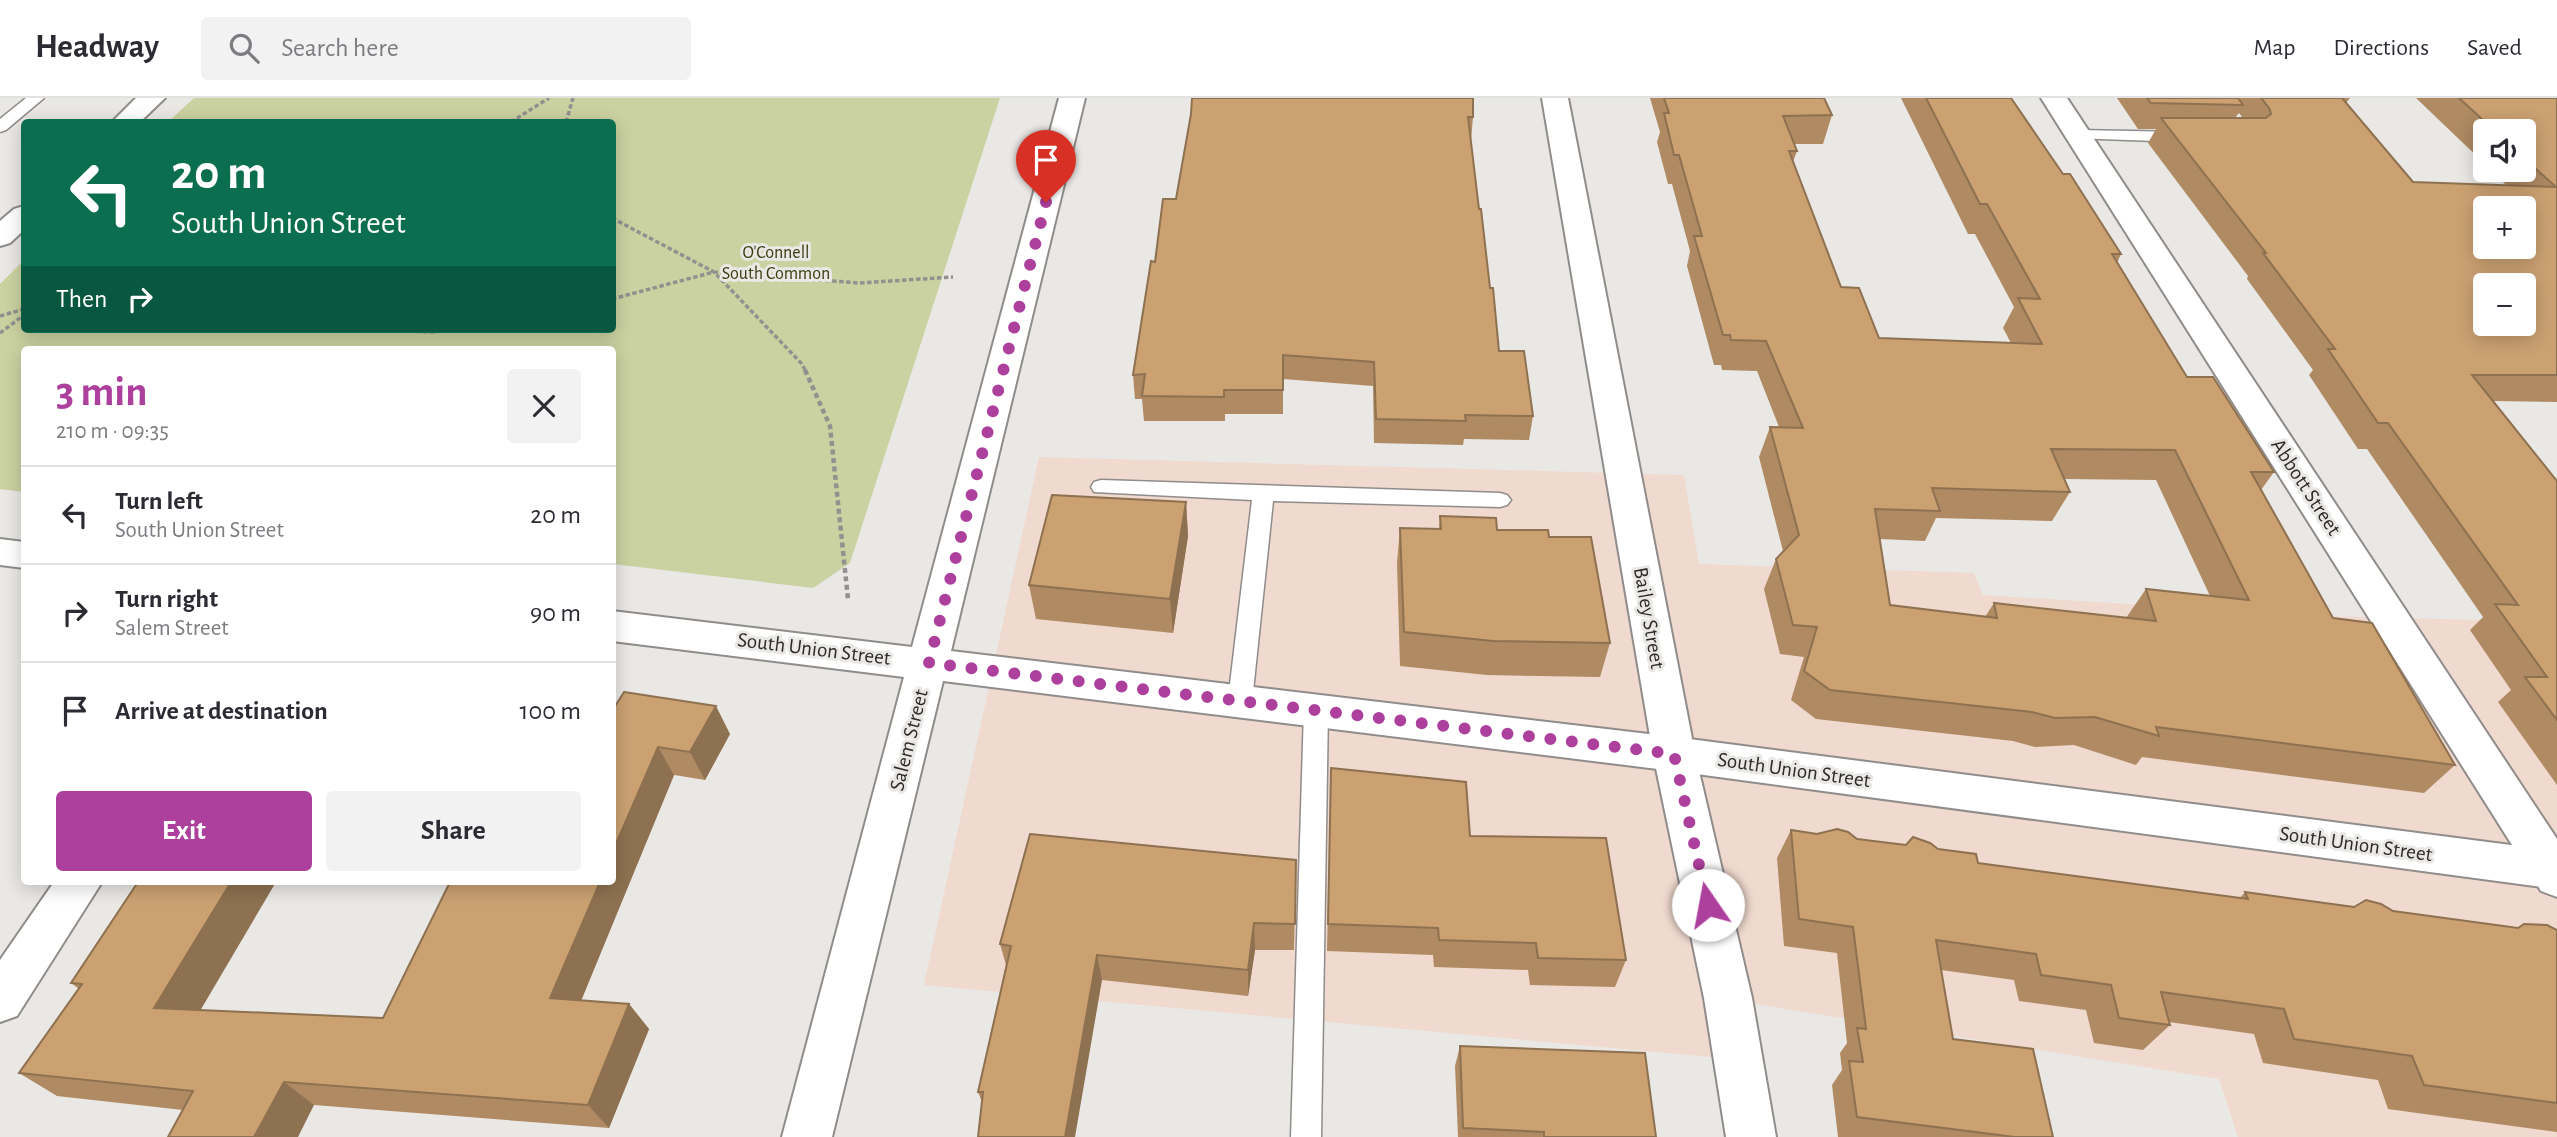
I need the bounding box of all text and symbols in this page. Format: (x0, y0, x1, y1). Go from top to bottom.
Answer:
search box (201, 17, 691, 80)
icon: search (225, 29, 263, 67)
text: Headway (35, 31, 159, 64)
text: Search here (281, 35, 399, 61)
text: Map (2253, 36, 2295, 60)
text: Directions (2333, 36, 2429, 60)
text: Saved (2467, 36, 2522, 60)
map controls (2473, 119, 2536, 336)
button: sound (2473, 119, 2536, 182)
pin (1016, 130, 1076, 202)
icon: arrive (1027, 141, 1065, 179)
icon: left (56, 147, 147, 238)
text: 20 m (171, 149, 267, 198)
button: + (2473, 196, 2536, 259)
text: South Union Street (171, 207, 406, 239)
park label: O'Connell South Common (722, 244, 830, 283)
button: − (2473, 273, 2536, 336)
icon: right (121, 280, 159, 318)
text: Then (56, 286, 107, 312)
button: close (507, 369, 581, 443)
text: 3 min (56, 371, 148, 413)
text: 210 m · 09:35 (56, 420, 169, 443)
street label: Abbott Street (2267, 435, 2345, 539)
text: Turn left (115, 488, 203, 514)
icon: left (56, 496, 94, 534)
text: 20 m (530, 502, 581, 528)
text: South Union Street (115, 519, 284, 542)
street label: Bailey Street (1630, 566, 1668, 671)
text: Turn right (115, 586, 218, 612)
icon: right (56, 594, 94, 632)
text: 90 m (530, 600, 581, 626)
text: Salem Street (115, 617, 229, 640)
street label: South Union Street (736, 629, 892, 669)
street label: Salem Street (886, 687, 932, 793)
icon: arrive (56, 692, 94, 730)
text: Arrive at destination (115, 698, 328, 724)
text: 100 m (520, 698, 581, 724)
street label: South Union Street (1716, 749, 1872, 791)
button: Exit (56, 791, 312, 871)
button: Share (326, 791, 581, 871)
street label: South Union Street (2278, 823, 2434, 865)
position arrow (1671, 868, 1745, 942)

